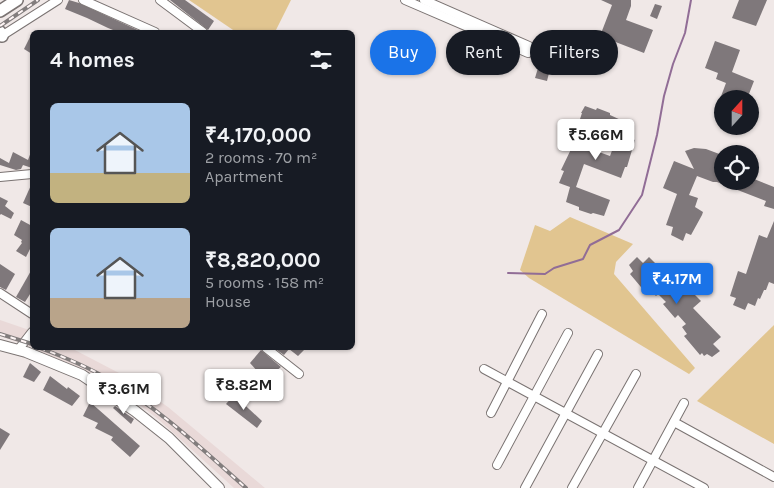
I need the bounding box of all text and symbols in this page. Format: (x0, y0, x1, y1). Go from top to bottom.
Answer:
chip: Buy (370, 30, 436, 75)
chip: Rent (446, 30, 520, 75)
chip: Filters (530, 30, 618, 75)
icon: filters (307, 46, 335, 74)
text: 4 homes (50, 48, 135, 72)
north arrow (714, 90, 759, 135)
map controls (714, 90, 759, 190)
pin: ₹5.66M (555, 119, 637, 161)
icon: home (90, 123, 150, 183)
text: ₹4,170,000 (205, 123, 311, 147)
text: ₹5.66M (568, 125, 624, 144)
button: locate (714, 145, 759, 190)
text: 2 rooms · 70 m² (205, 148, 317, 167)
text: Apartment (205, 167, 283, 186)
icon: home (90, 248, 150, 308)
text: ₹8,820,000 (205, 248, 321, 272)
pin: ₹4.17M (636, 262, 718, 305)
text: ₹4.17M (652, 269, 702, 288)
text: 5 rooms · 158 m² (205, 273, 324, 292)
text: House (205, 292, 251, 311)
pin: ₹8.82M (203, 368, 285, 411)
pin: ₹3.61M (83, 372, 165, 415)
text: ₹8.82M (216, 375, 272, 394)
text: ₹3.61M (98, 379, 150, 398)

